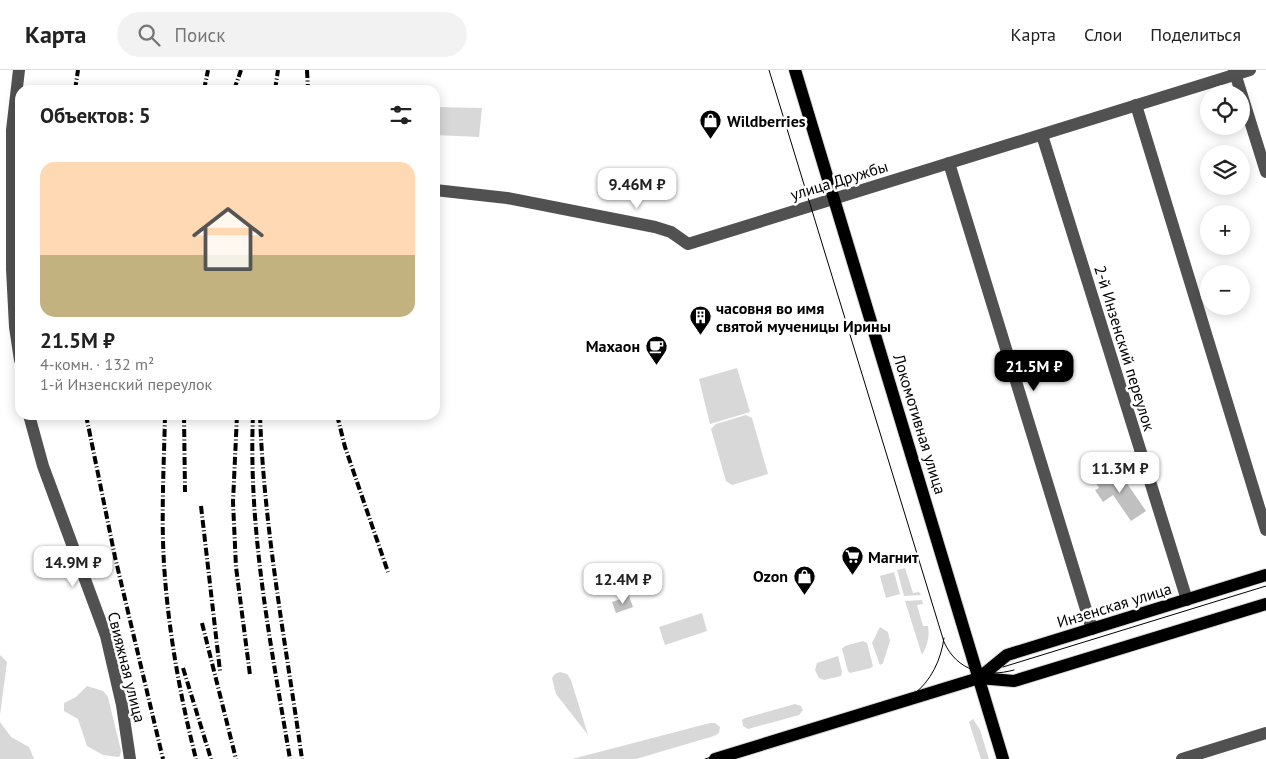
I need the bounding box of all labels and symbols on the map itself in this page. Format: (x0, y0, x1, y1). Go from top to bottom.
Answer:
shop icon: Wildberries (699, 109, 723, 140)
place label: Wildberries (727, 111, 806, 131)
street label: улица Дружбы (788, 156, 890, 204)
pin: 9.46M ₽ (591, 168, 683, 210)
street label: 2-й Инзенский переулок (1090, 263, 1160, 434)
place label: часовня во имя святой мученицы Ирины (716, 298, 891, 336)
building icon: часовня во имя святой мученицы Ирины (688, 305, 712, 336)
cafe icon: Махаон (644, 334, 668, 365)
place label: Махаон (586, 336, 640, 356)
pin: 21.5M ₽ (988, 350, 1080, 392)
street label: Локомотивная улица (889, 351, 951, 497)
pin: 11.3M ₽ (1074, 452, 1166, 494)
supermarket icon: Магнит (840, 545, 864, 576)
pin: 14.9M ₽ (27, 546, 119, 588)
place label: Магнит (868, 547, 919, 567)
pin: 12.4M ₽ (577, 562, 669, 605)
shop icon: Ozon (792, 564, 816, 595)
place label: Ozon (753, 566, 788, 586)
street label: Инзенская улица (1054, 578, 1174, 632)
street label: Свияжная улица (104, 610, 150, 724)

